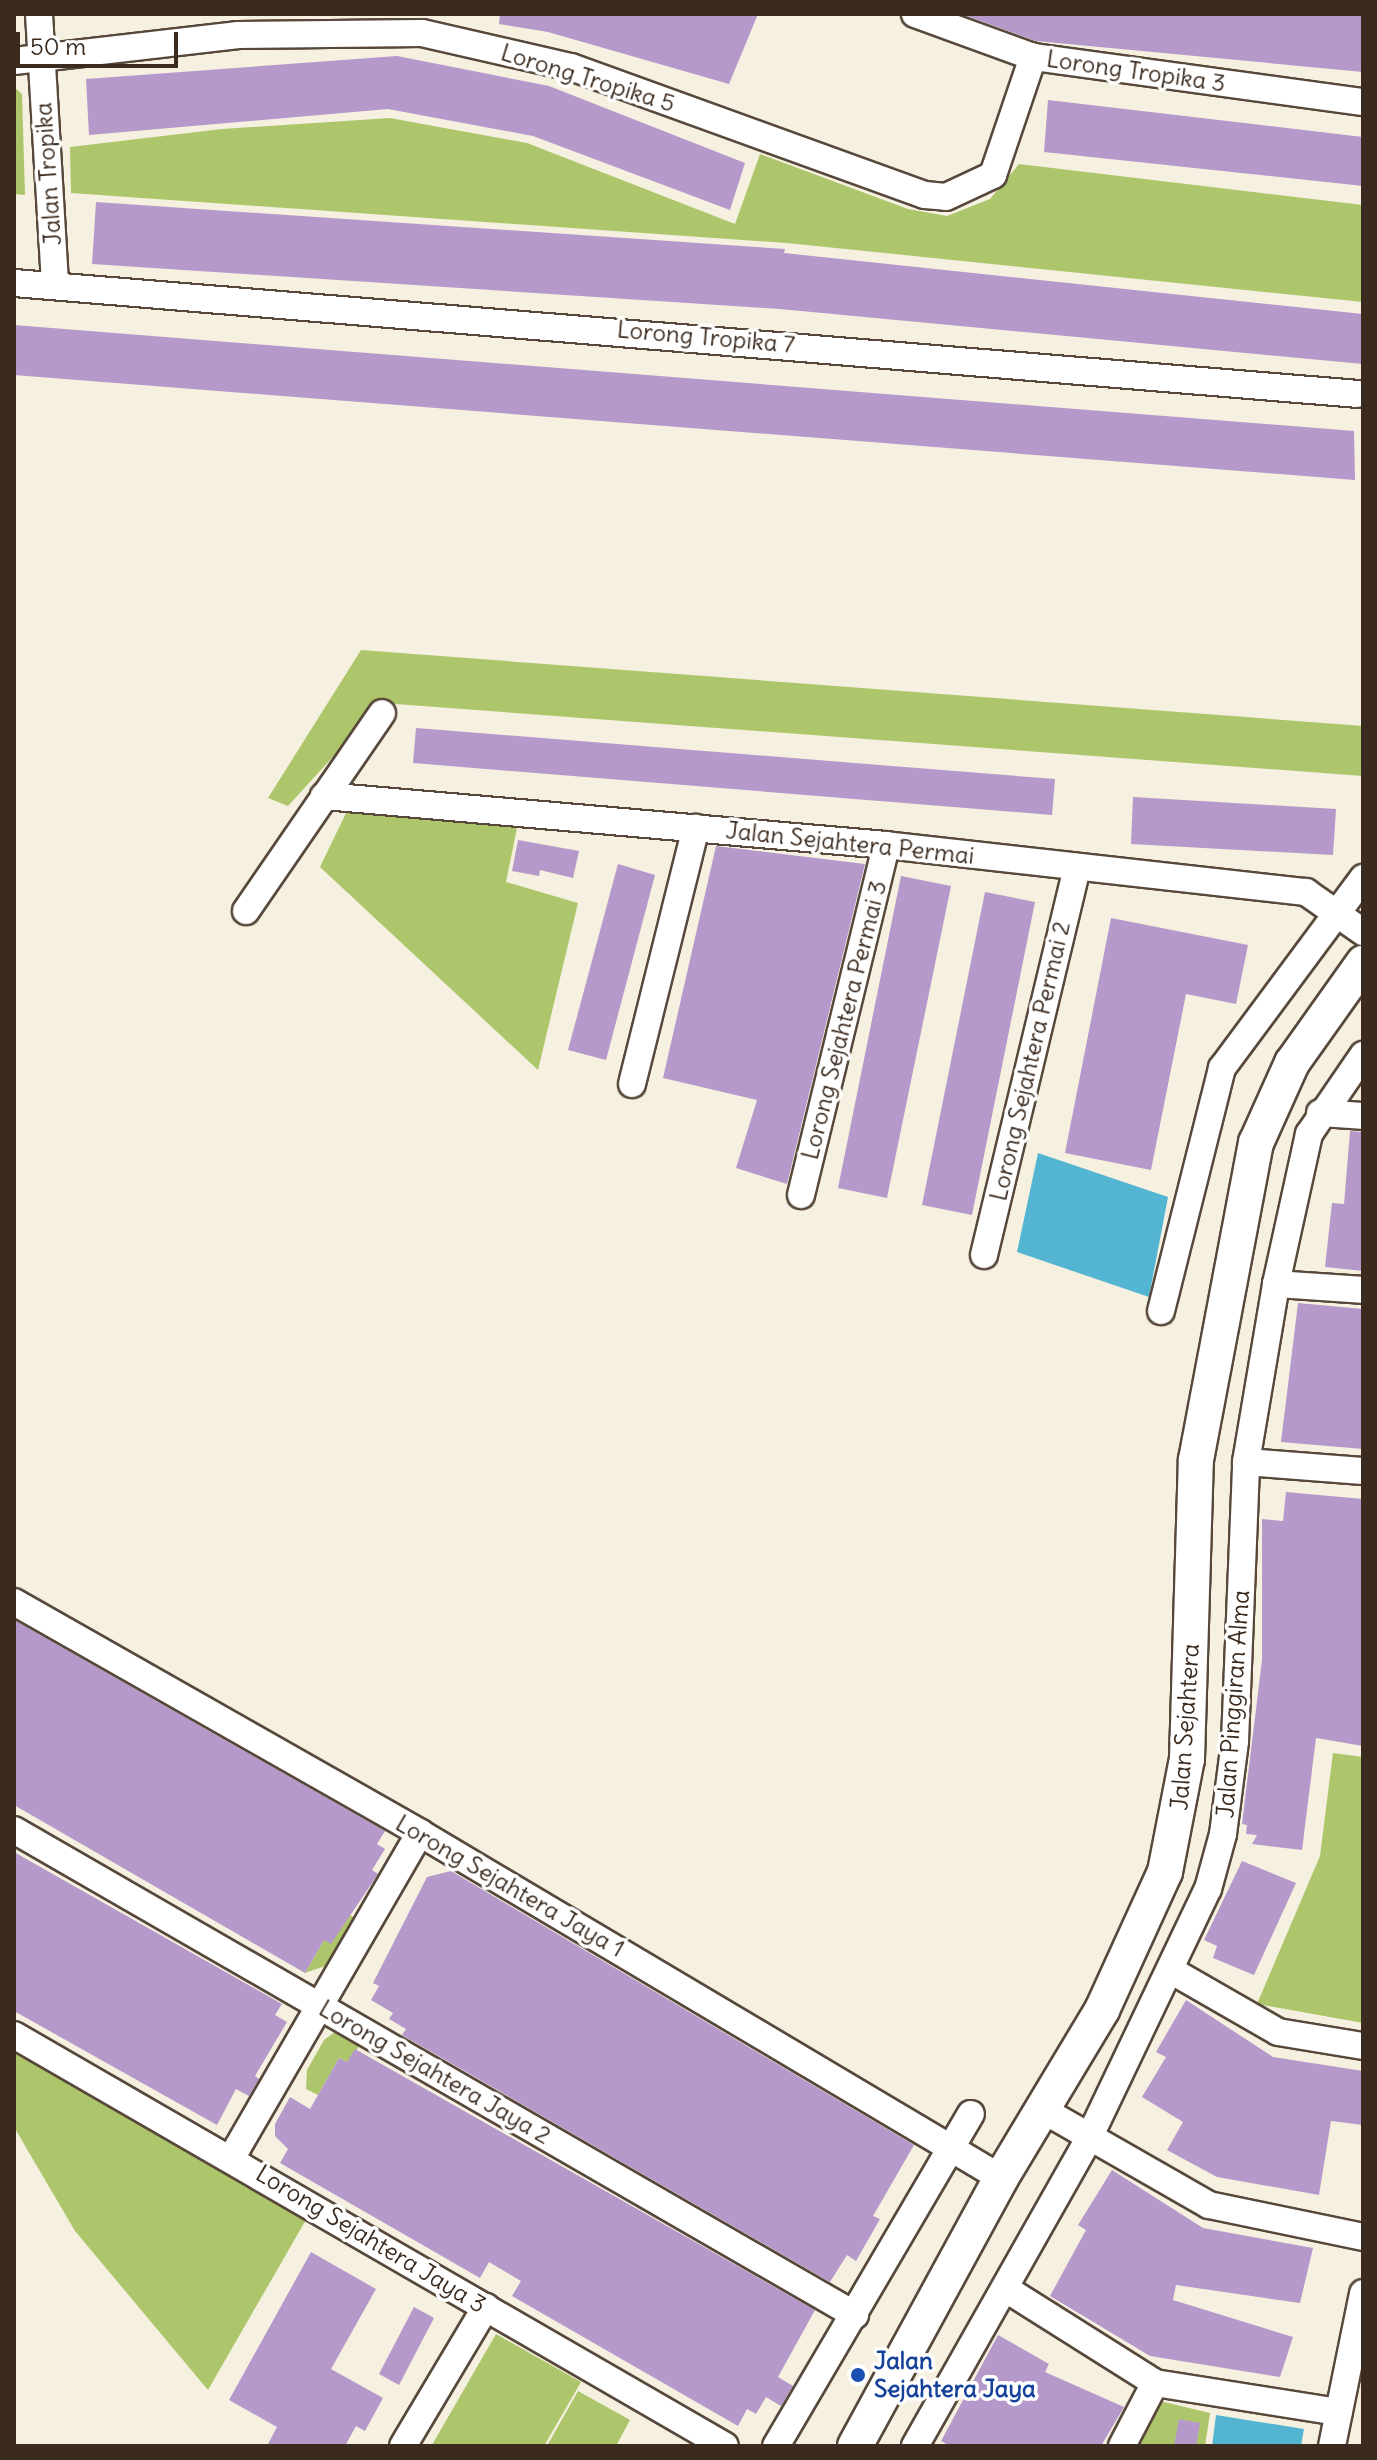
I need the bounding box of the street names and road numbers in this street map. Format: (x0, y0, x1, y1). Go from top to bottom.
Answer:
street label: Lorong Tropika 5 (497, 38, 679, 118)
street label: Lorong Tropika 3 (1045, 44, 1227, 98)
street label: Jalan Tropika (29, 101, 67, 247)
street label: Lorong Tropika 7 (616, 315, 796, 359)
street label: Jalan Sejahtera Permai (724, 816, 976, 870)
street label: Lorong Sejahtera Permai 3 (795, 877, 893, 1163)
street label: Lorong Sejahtera Permai 2 (984, 918, 1076, 1204)
street label: Jalan Pinggiran Alma (1211, 1589, 1255, 1819)
street label: Jalan Sejahtera (1165, 1642, 1205, 1812)
street label: Lorong Sejahtera Jaya 1 (391, 1809, 629, 1963)
street label: Lorong Sejahtera Jaya 2 (314, 1994, 556, 2150)
street label: Lorong Sejahtera Jaya 3 (251, 2159, 491, 2319)

